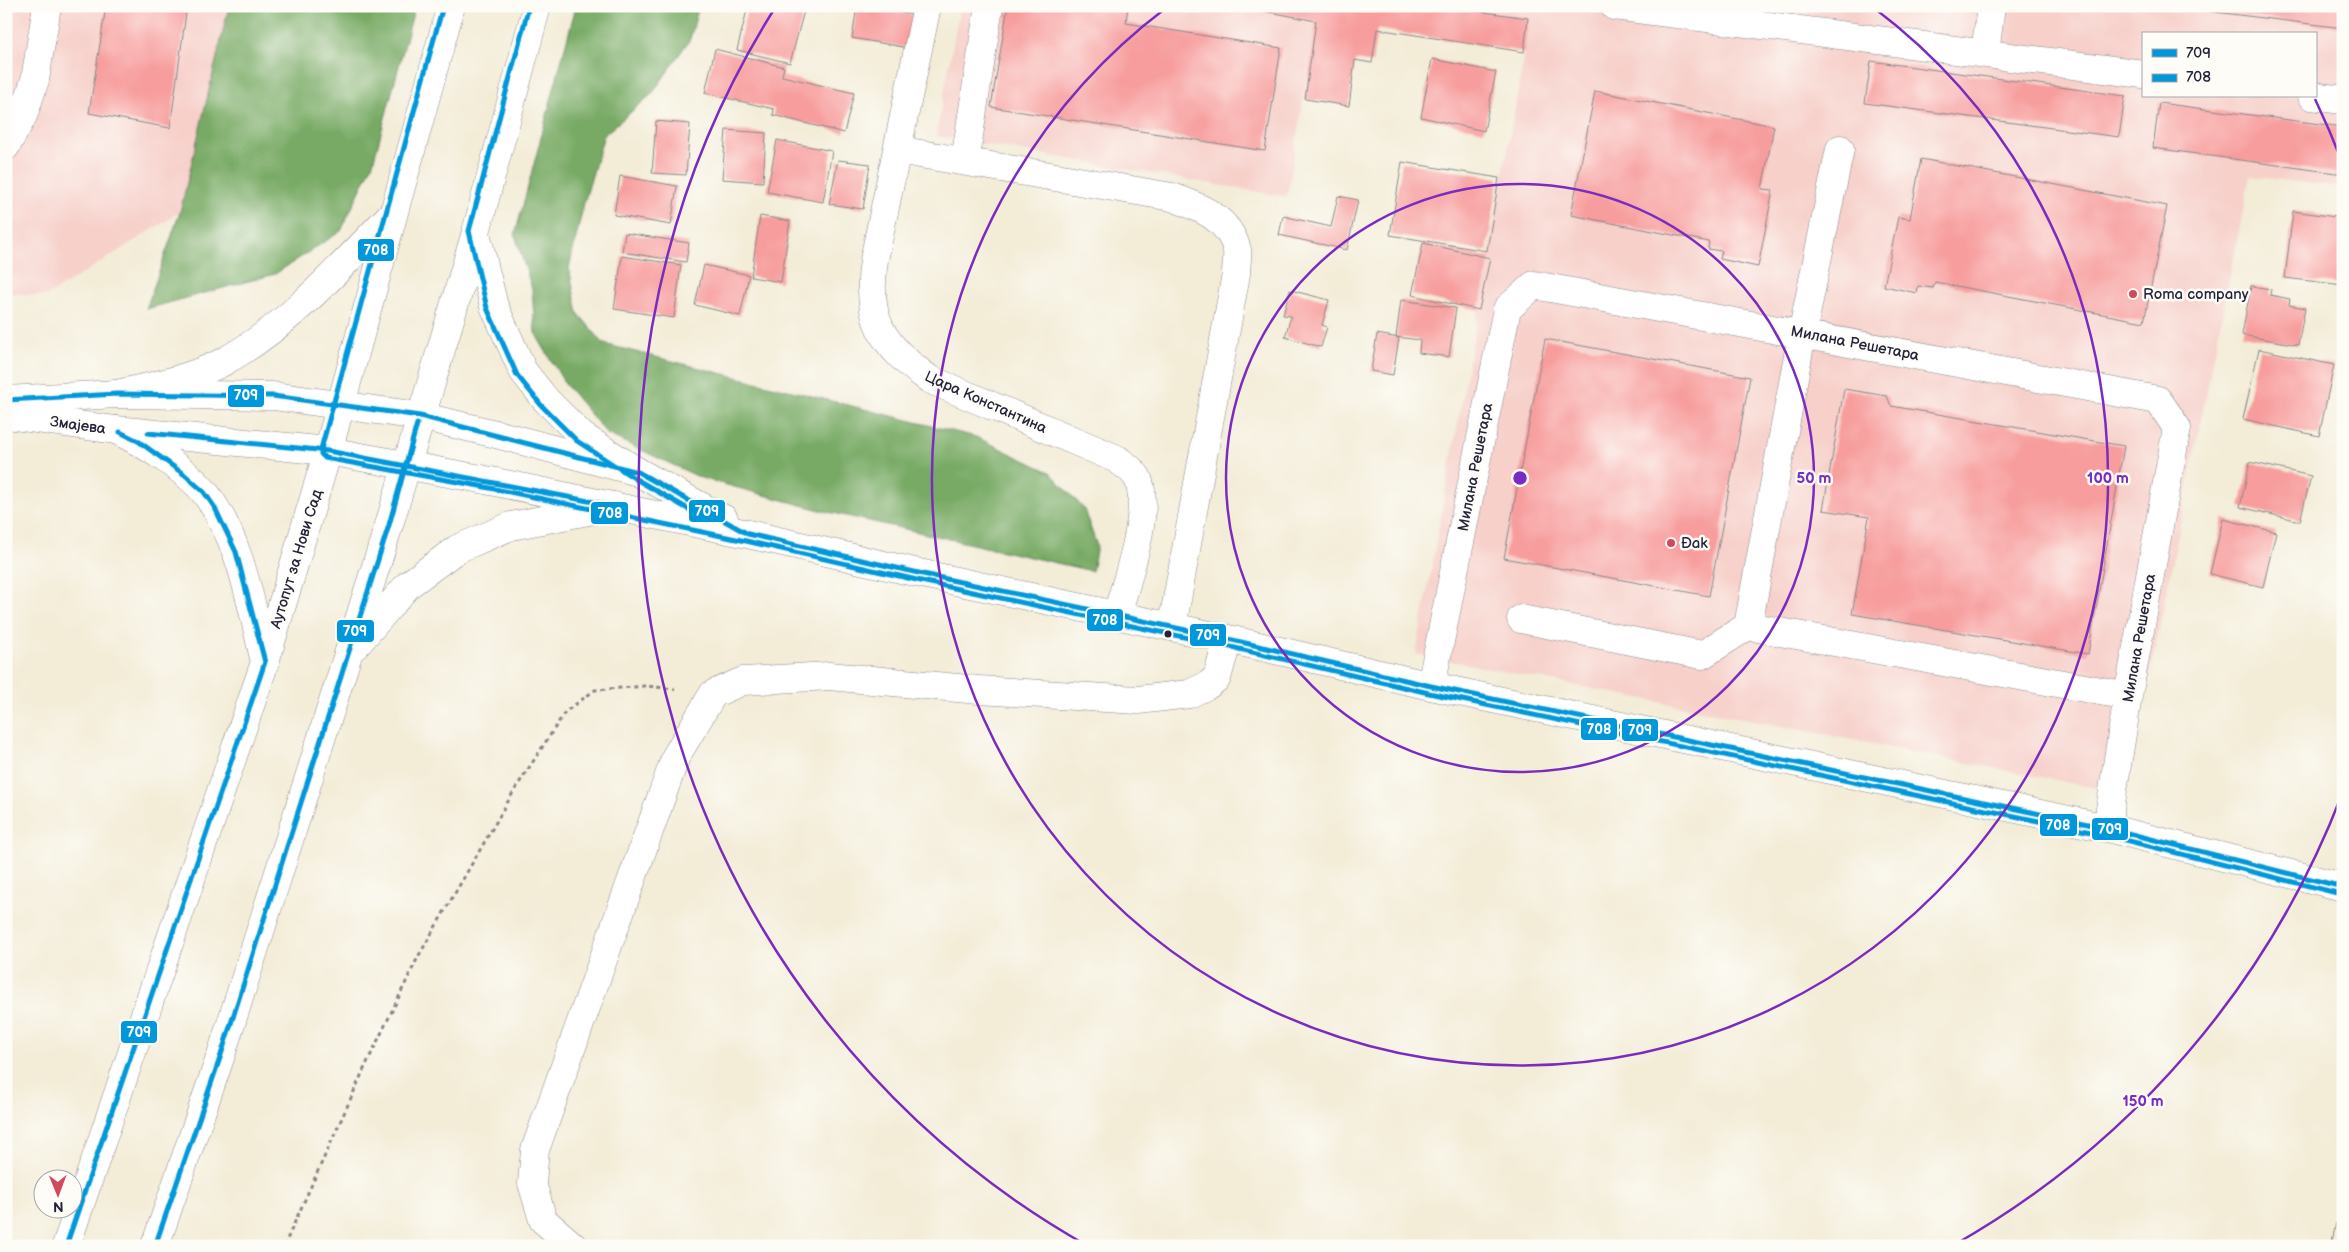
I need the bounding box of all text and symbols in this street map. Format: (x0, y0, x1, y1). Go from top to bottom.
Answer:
legend (2142, 32, 2316, 98)
text: 709 (2186, 44, 2211, 63)
text: 708 (2186, 68, 2211, 87)
line badge: 708 (357, 238, 395, 262)
text: 708 (364, 242, 388, 259)
place label: Roma company (2143, 285, 2249, 304)
marker: Roma company (2127, 288, 2139, 300)
street label: Милана Решетара (1789, 322, 1921, 365)
street label: Цара Константина (922, 367, 1050, 438)
line badge: 709 (227, 384, 265, 408)
text: 709 (234, 387, 258, 404)
street label: Милана Решетара (1454, 401, 1497, 533)
street label: Змајева (49, 412, 107, 439)
centre of rings (1511, 469, 1529, 487)
text: 50 m (1797, 469, 1832, 488)
text: 100 m (2087, 469, 2129, 488)
street label: Аутопут за Нови Сад (266, 487, 327, 632)
line badge: 709 (688, 499, 726, 523)
line badge: 708 (590, 501, 629, 525)
text: 709 (695, 503, 719, 520)
text: 708 (598, 505, 622, 522)
place label: Đak (1681, 534, 1708, 553)
marker: Đak (1665, 537, 1677, 549)
street label: Милана Решетара (2119, 572, 2160, 704)
line badge: 708 (1086, 608, 1124, 632)
text: 708 (1093, 612, 1117, 629)
line badge: 709 (336, 619, 375, 643)
text: 709 (343, 623, 367, 640)
line badge: 709 (1189, 623, 1227, 647)
text: 709 (1196, 627, 1220, 644)
unlabelled marker (1163, 629, 1173, 639)
line badge: 708 (1580, 717, 1618, 741)
line badge: 709 (1621, 718, 1659, 742)
text: 708 (1587, 721, 1611, 738)
text: 709 (1628, 722, 1652, 739)
line badge: 708 (2039, 813, 2078, 837)
text: 708 (2046, 817, 2070, 834)
line badge: 709 (2091, 817, 2129, 841)
text: 709 (2098, 821, 2122, 838)
line badge: 709 (120, 1020, 158, 1044)
text: 709 (127, 1024, 151, 1041)
text: 150 m (2122, 1092, 2164, 1111)
north arrow (32, 1170, 82, 1220)
text: N (53, 1198, 64, 1215)

